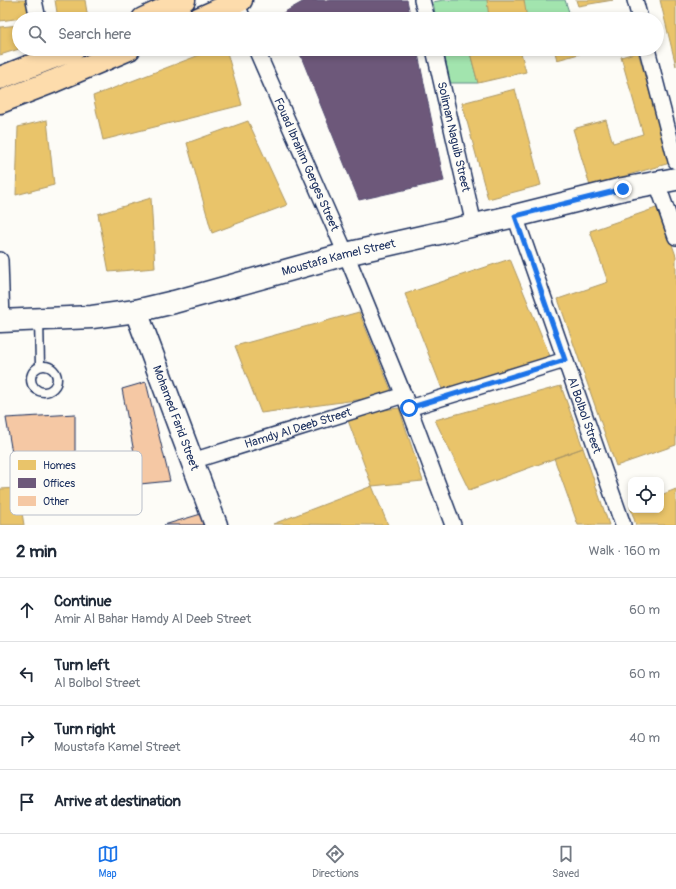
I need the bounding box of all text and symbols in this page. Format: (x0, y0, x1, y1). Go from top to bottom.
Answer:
search box (12, 12, 664, 56)
icon: search (26, 23, 48, 45)
text: Search here (58, 25, 131, 44)
street label: Soliman Naguib Street (434, 80, 473, 194)
street label: Fouad Ibrahim Gerges Street (270, 96, 342, 234)
route end (614, 180, 632, 198)
street label: Moustafa Kamel Street (280, 236, 397, 280)
street label: Mohamed Farid Street (149, 363, 202, 473)
street label: Al Bolbol Street (564, 375, 604, 456)
route start (400, 399, 418, 417)
street label: Hamdy Al Deeb Street (243, 405, 354, 452)
legend (10, 451, 142, 515)
text: Homes (43, 459, 76, 472)
text: Offices (43, 477, 75, 490)
map controls (628, 477, 664, 513)
button: locate (628, 477, 664, 513)
text: Other (43, 495, 69, 508)
text: 2 min (16, 541, 57, 562)
text: Walk · 160 m (589, 543, 660, 559)
text: Continue (54, 592, 112, 611)
icon: ahead (16, 599, 38, 621)
text: 60 m (629, 602, 660, 618)
text: Amir Al Bahar Hamdy Al Deeb Street (54, 611, 251, 627)
text: Turn left (54, 656, 110, 675)
icon: left (16, 663, 38, 685)
text: 60 m (629, 666, 660, 682)
text: Al Bolbol Street (54, 675, 140, 691)
text: Turn right (54, 720, 115, 739)
icon: right (16, 727, 38, 749)
text: 40 m (629, 730, 660, 746)
text: Moustafa Kamel Street (54, 739, 181, 755)
icon: arrive (16, 791, 38, 813)
text: Arrive at destination (54, 792, 181, 811)
tab: Map (97, 843, 119, 880)
tab: Directions (312, 843, 359, 880)
tab: Saved (552, 843, 579, 880)

